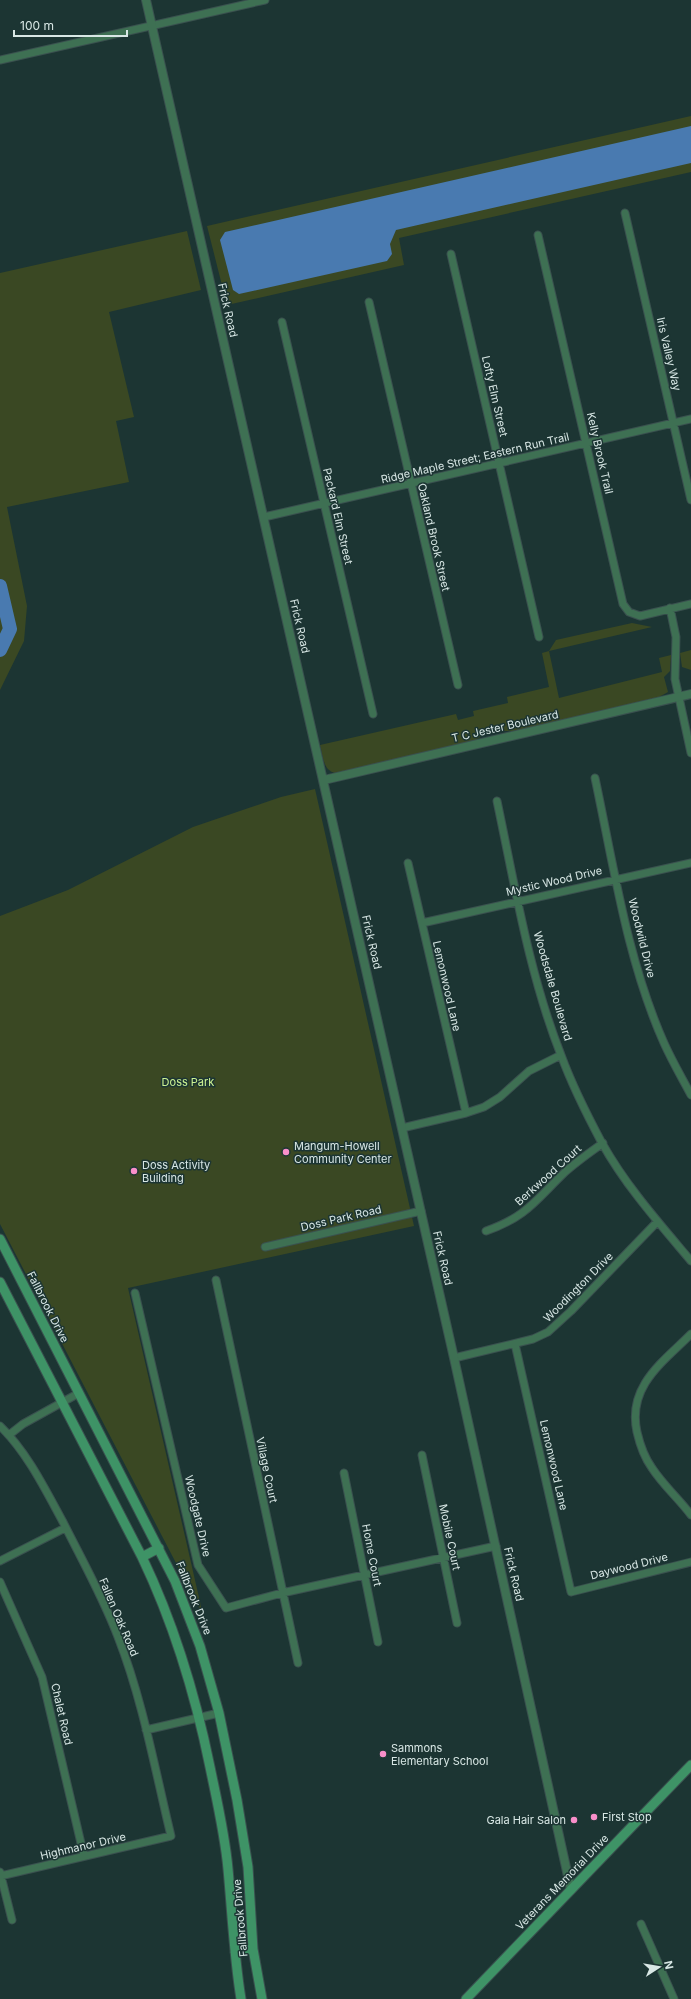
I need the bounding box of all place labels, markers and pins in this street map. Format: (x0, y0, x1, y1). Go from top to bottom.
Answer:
place label: Mangum-Howell Community Center (294, 1139, 392, 1166)
marker: Mangum-Howell Community Center (281, 1147, 291, 1157)
place label: Doss Activity Building (142, 1158, 210, 1185)
marker: Doss Activity Building (129, 1166, 139, 1176)
place label: Sammons Elementary School (391, 1741, 488, 1768)
marker: Sammons Elementary School (378, 1749, 388, 1759)
place label: First Stop (602, 1810, 652, 1824)
marker: First Stop (589, 1812, 599, 1822)
place label: Gala Hair Salon (486, 1813, 566, 1827)
marker: Gala Hair Salon (569, 1815, 579, 1825)

